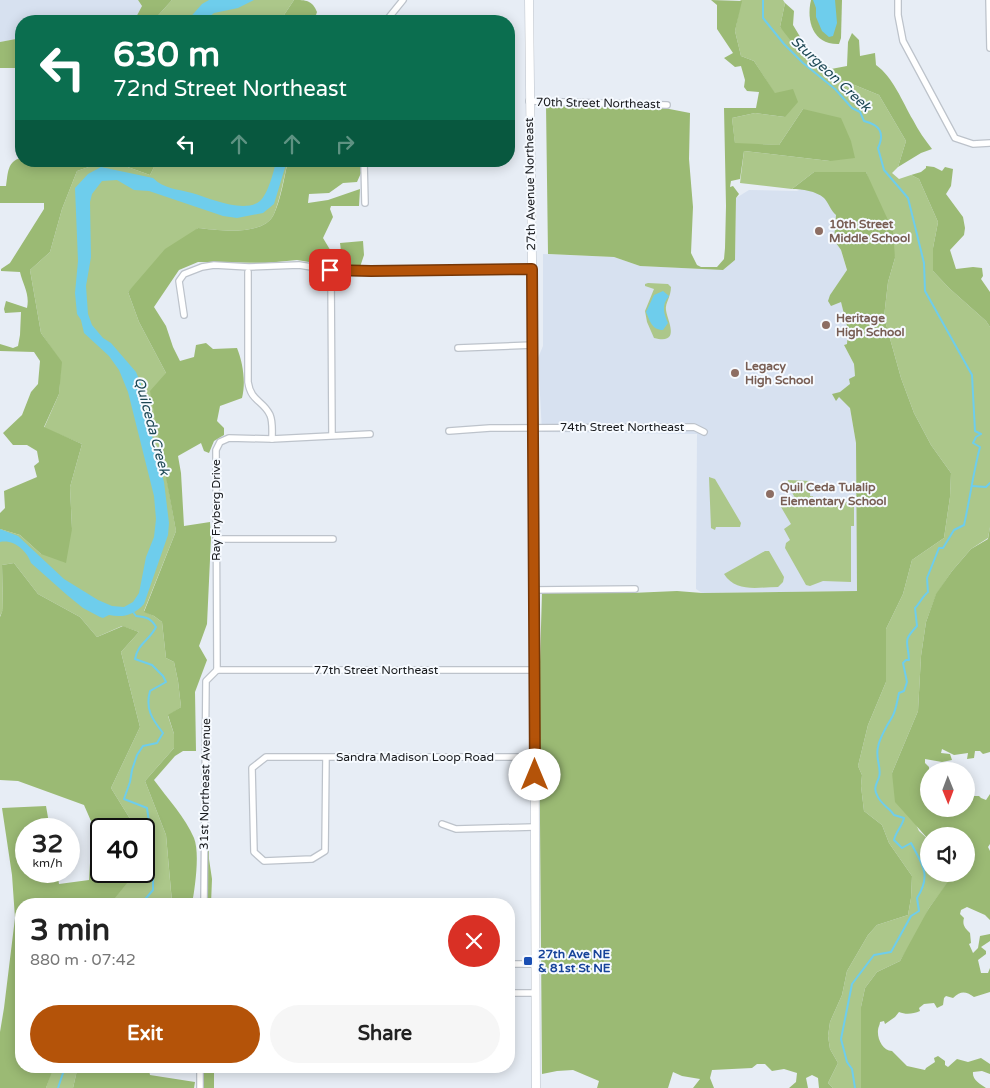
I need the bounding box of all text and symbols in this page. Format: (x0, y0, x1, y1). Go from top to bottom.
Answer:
water label: Sturgeon Creek (788, 33, 875, 116)
text: 630 m (113, 34, 220, 76)
icon: left (30, 35, 95, 100)
text: 72nd Street Northeast (113, 76, 347, 102)
street label: 70th Street Northeast (536, 95, 661, 111)
street label: 27th Avenue Northeast (522, 117, 538, 251)
icon: left (172, 130, 200, 158)
icon: ahead (225, 130, 253, 158)
icon: ahead (278, 130, 306, 158)
icon: right (331, 130, 359, 158)
place label: 10th Street Middle School (829, 217, 910, 245)
marker: 10th Street Middle School (813, 225, 825, 237)
pin (309, 249, 351, 291)
icon: arrive (316, 256, 344, 284)
place label: Heritage High School (836, 311, 905, 340)
marker: Heritage High School (820, 319, 832, 331)
place label: Legacy High School (745, 359, 814, 388)
marker: Legacy High School (729, 367, 741, 379)
water label: Quilceda Creek (131, 375, 174, 478)
street label: 74th Street Northeast (560, 420, 685, 434)
street label: Ray Fryberg Drive (209, 459, 223, 561)
place label: Quil Ceda Tulalip Elementary School (780, 480, 887, 509)
marker: Quil Ceda Tulalip Elementary School (764, 488, 776, 500)
street label: 77th Street Northeast (314, 663, 439, 677)
street label: 31st Northeast Avenue (197, 718, 213, 850)
position arrow (508, 748, 560, 800)
street label: Sandra Madison Loop Road (336, 750, 494, 764)
north arrow (920, 762, 975, 818)
map controls (920, 762, 975, 882)
speed limit sign: 40 (90, 818, 155, 883)
button: sound (920, 827, 975, 882)
text: 32 (32, 829, 63, 859)
text: km/h (32, 856, 63, 870)
text: 3 min (30, 912, 110, 949)
button: close (448, 915, 500, 967)
place label: 27th Ave NE & 81st St NE (538, 947, 611, 975)
text: 880 m · 07:42 (30, 950, 136, 970)
marker: 27th Ave NE & 81st St NE (522, 955, 534, 967)
button: Exit (30, 1005, 260, 1063)
button: Share (270, 1005, 500, 1063)

